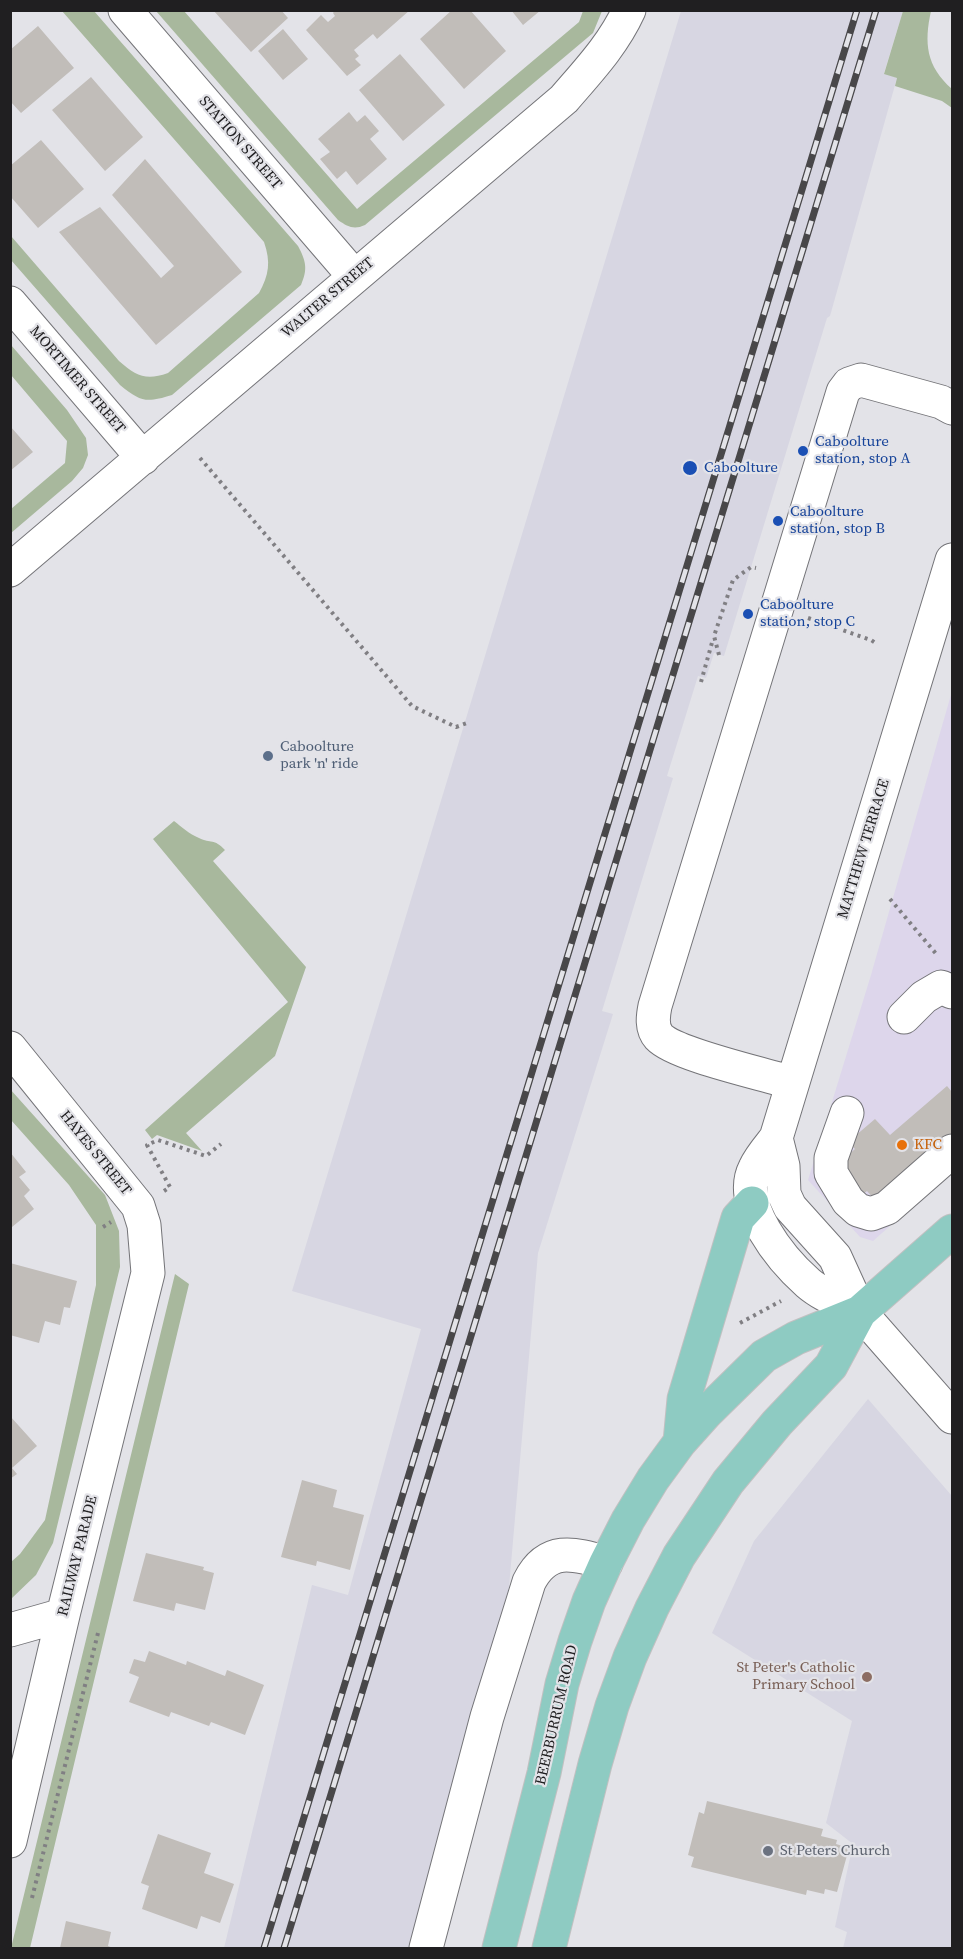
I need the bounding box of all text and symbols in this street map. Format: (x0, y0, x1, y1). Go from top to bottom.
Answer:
street label: STATION STREET (195, 93, 285, 193)
street label: WALTER STREET (278, 254, 378, 342)
street label: MORTIMER STREET (25, 323, 129, 437)
place label: Caboolture station, stop A (815, 433, 910, 468)
marker: Caboolture station, stop A (796, 444, 810, 458)
marker: Caboolture (681, 459, 699, 477)
place label: Caboolture (704, 459, 778, 477)
place label: Caboolture station, stop B (790, 503, 885, 538)
marker: Caboolture station, stop B (771, 514, 785, 528)
place label: Caboolture station, stop C (760, 596, 855, 631)
marker: Caboolture station, stop C (741, 607, 755, 621)
place label: Caboolture park 'n' ride (280, 738, 358, 773)
marker: Caboolture park 'n' ride (261, 749, 275, 763)
street label: MATTHEW TERRACE (834, 777, 894, 921)
street label: HAYES STREET (55, 1107, 135, 1199)
place label: KFC (914, 1136, 942, 1154)
marker: KFC (895, 1138, 909, 1152)
street label: RAILWAY PARADE (54, 1494, 102, 1618)
street label: BEERBURRUM ROAD (532, 1643, 582, 1787)
place label: St Peter's Catholic Primary School (736, 1659, 855, 1694)
marker: St Peter's Catholic Primary School (860, 1670, 874, 1684)
place label: St Peters Church (780, 1842, 890, 1860)
marker: St Peters Church (761, 1844, 775, 1858)

